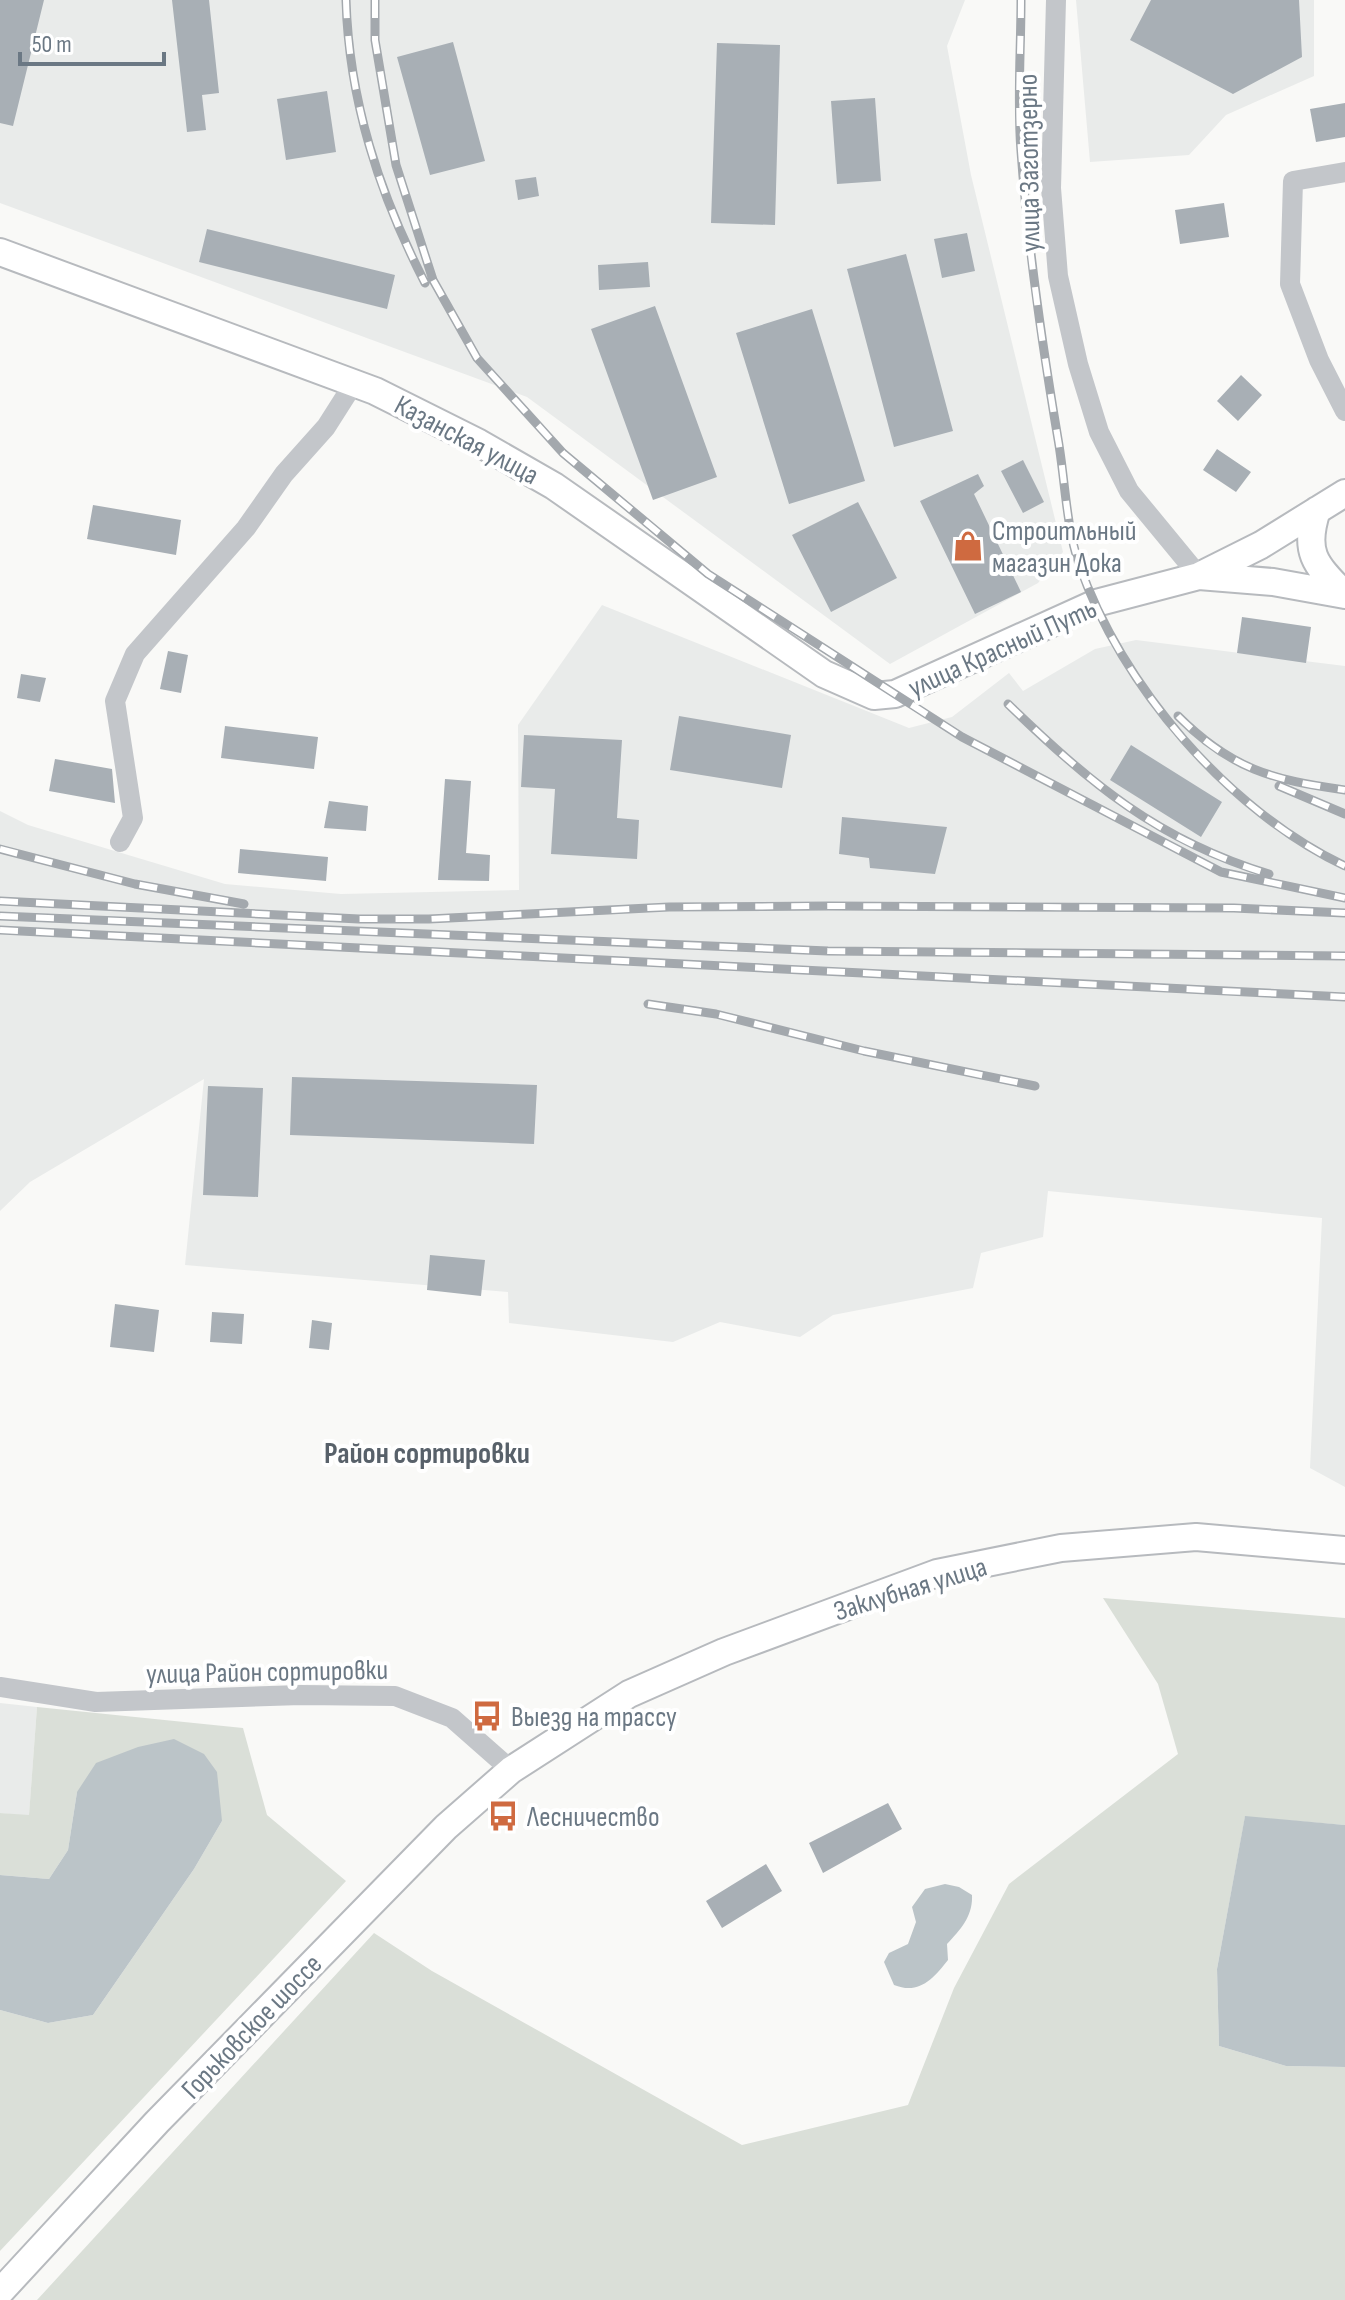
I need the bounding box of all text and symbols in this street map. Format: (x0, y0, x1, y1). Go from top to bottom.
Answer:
scale bar (20, 16, 164, 66)
text: 50 m (32, 30, 72, 59)
street label: улица Заготзерно (1011, 74, 1048, 252)
street label: Казанская улица (389, 389, 544, 492)
place label: Строитльный магазин Дока (992, 515, 1136, 580)
shop icon: Строитльный магазин Дока (951, 529, 985, 563)
street label: улица Красный Путь (903, 592, 1102, 705)
district label: Район сортировки (324, 1436, 530, 1472)
street label: Заклубная улица (830, 1551, 991, 1628)
street label: улица Район сортировки (146, 1654, 388, 1691)
bus stop icon: Выезд на трассу (470, 1699, 504, 1733)
place label: Выезд на трассу (511, 1701, 677, 1734)
bus stop icon: Лесничество (486, 1799, 520, 1833)
place label: Лесничество (526, 1801, 660, 1834)
street label: Горьковское шоссе (175, 1948, 329, 2106)

